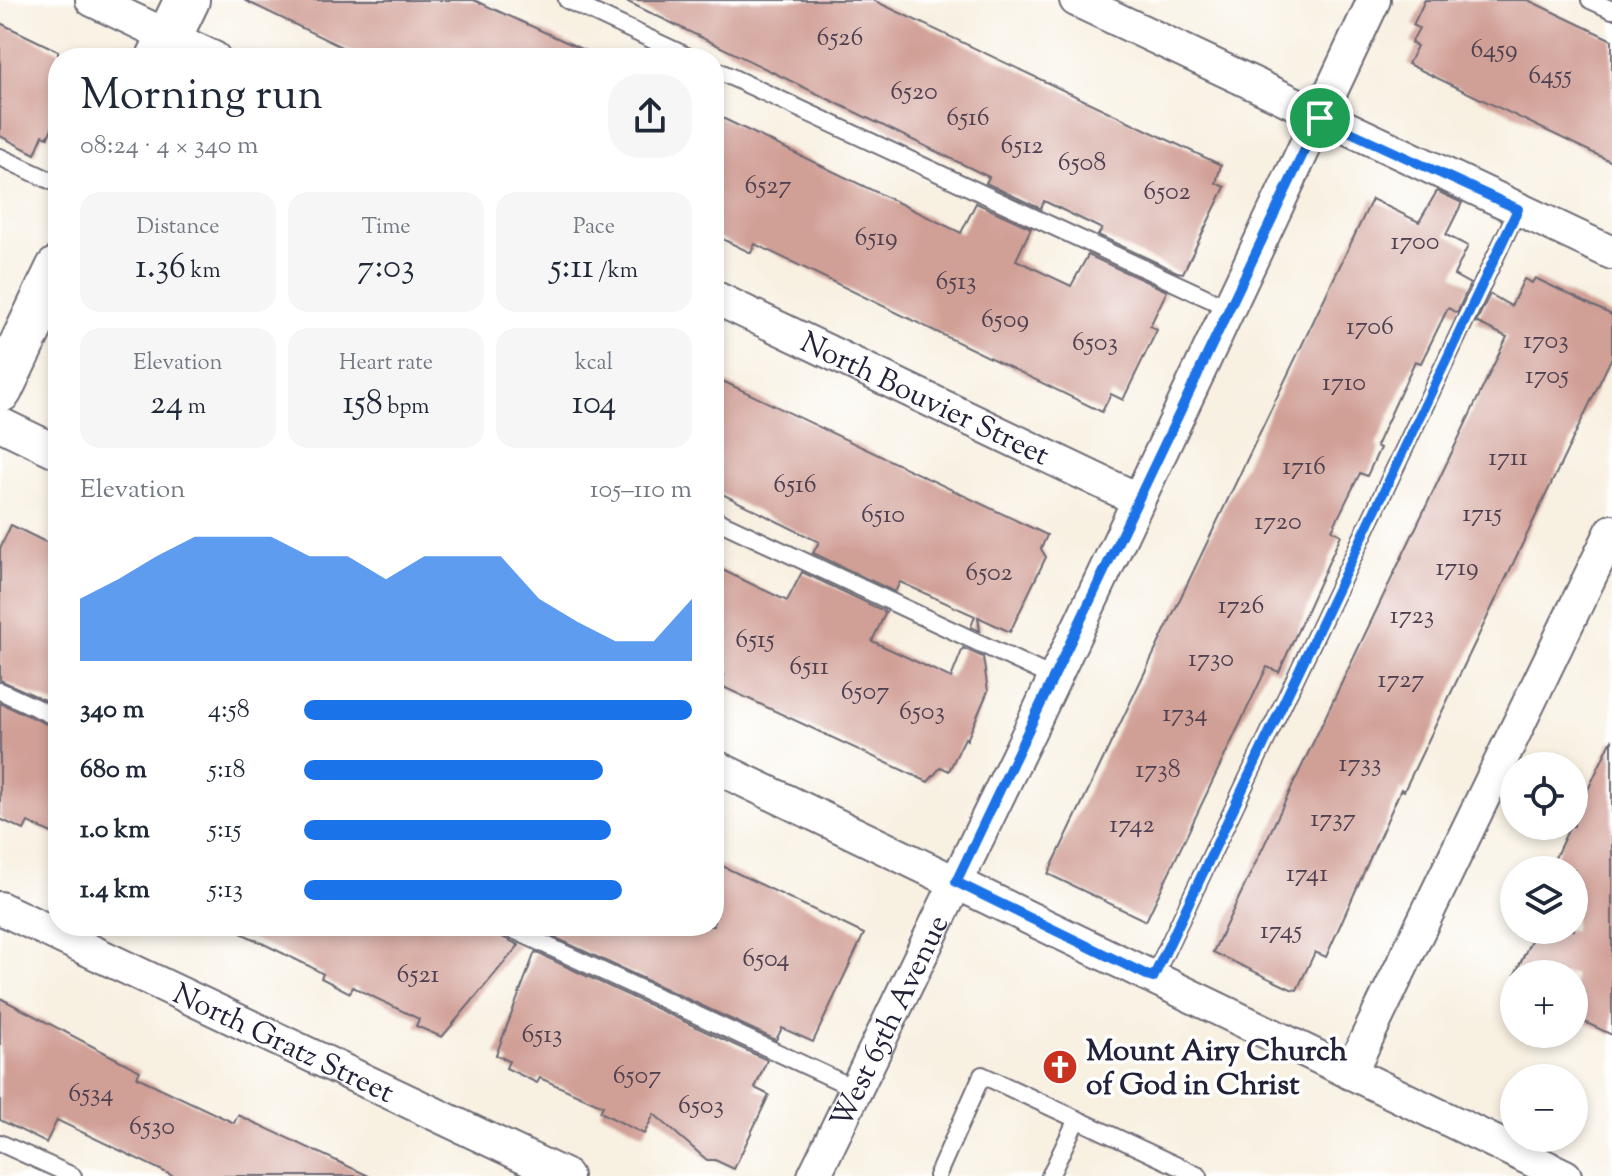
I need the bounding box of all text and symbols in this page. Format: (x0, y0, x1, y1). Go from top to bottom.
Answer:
house number: 6526 (817, 20, 863, 57)
house number: 6459 (1470, 32, 1518, 69)
house number: 6455 (1528, 58, 1572, 95)
text: Morning run (80, 66, 323, 129)
button: share (608, 74, 692, 158)
house number: 6520 (890, 74, 938, 111)
pin (1286, 84, 1354, 152)
icon: arrive (1298, 96, 1342, 140)
house number: 6516 (946, 100, 990, 137)
text: 08:24 · 4 × 340 m (80, 128, 258, 165)
house number: 6512 (1001, 128, 1043, 165)
house number: 6508 (1058, 145, 1106, 182)
house number: 6527 (744, 168, 792, 205)
house number: 6502 (1143, 174, 1191, 211)
text: Distance (137, 212, 219, 244)
text: Time (362, 212, 410, 244)
text: Pace (573, 212, 615, 244)
house number: 6519 (854, 220, 898, 257)
house number: 1700 (1391, 224, 1439, 261)
text: 1.36 (135, 244, 186, 293)
text: 7:03 (357, 244, 415, 293)
text: 5:11 (550, 244, 594, 293)
text: km (186, 256, 221, 288)
text: /km (594, 256, 638, 288)
house number: 6513 (935, 264, 977, 301)
house number: 6509 (981, 302, 1029, 339)
house number: 1706 (1346, 309, 1394, 346)
street label: North Bouvier Street (792, 322, 1056, 478)
house number: 1703 (1523, 323, 1569, 360)
house number: 6503 (1072, 325, 1118, 362)
text: Elevation (133, 348, 223, 380)
text: Heart rate (339, 348, 433, 380)
text: kcal (575, 348, 613, 380)
house number: 1705 (1525, 358, 1569, 395)
house number: 1710 (1322, 365, 1366, 402)
text: 24 (150, 380, 183, 429)
text: 158 (342, 380, 383, 429)
text: 104 (572, 380, 616, 429)
text: m (183, 392, 206, 424)
text: bpm (383, 392, 430, 424)
house number: 1711 (1488, 440, 1528, 477)
house number: 1716 (1282, 449, 1326, 486)
house number: 6516 (773, 467, 817, 504)
text: Elevation (80, 472, 185, 509)
text: 105–110 m (590, 472, 692, 509)
house number: 1715 (1462, 496, 1502, 533)
house number: 6510 (861, 497, 905, 534)
house number: 1720 (1254, 504, 1302, 541)
house number: 1719 (1435, 550, 1479, 587)
house number: 6502 (965, 555, 1013, 592)
house number: 1726 (1218, 588, 1264, 625)
house number: 1723 (1390, 598, 1434, 635)
house number: 6515 (735, 622, 775, 659)
house number: 1730 (1188, 641, 1234, 678)
house number: 6511 (789, 649, 829, 686)
house number: 1727 (1378, 662, 1424, 699)
house number: 6507 (841, 674, 889, 711)
text: 340 m (80, 692, 144, 729)
text: 4:58 (208, 692, 250, 729)
house number: 6503 (899, 694, 945, 731)
house number: 1734 (1162, 696, 1208, 733)
house number: 1733 (1339, 746, 1381, 783)
text: 680 m (80, 752, 147, 789)
text: 5:18 (208, 752, 246, 789)
house number: 1738 (1135, 752, 1181, 789)
map controls (1500, 752, 1588, 1152)
button: locate (1500, 752, 1588, 840)
house number: 1737 (1310, 801, 1356, 838)
house number: 1742 (1109, 807, 1155, 844)
text: 1.0 km (80, 812, 150, 849)
text: 5:15 (208, 812, 241, 849)
house number: 1741 (1286, 856, 1328, 893)
button: layers (1500, 856, 1588, 944)
text: 1.4 km (80, 872, 150, 909)
text: 5:13 (208, 872, 243, 909)
street label: West 65th Avenue (821, 908, 961, 1136)
house number: 1745 (1260, 913, 1302, 950)
house number: 6504 (742, 941, 790, 978)
house number: 6521 (397, 957, 440, 994)
button: + (1500, 960, 1588, 1048)
street label: North Gratz Street (165, 974, 401, 1115)
house number: 6513 (521, 1017, 563, 1054)
place label: Mount Airy Church of God in Christ (1086, 1031, 1348, 1108)
church icon: Mount Airy Church of God in Christ (1041, 1048, 1079, 1086)
house number: 6507 (613, 1058, 661, 1095)
button: − (1500, 1064, 1588, 1152)
house number: 6534 (68, 1076, 114, 1113)
house number: 6503 (678, 1088, 724, 1125)
house number: 6530 (129, 1109, 175, 1146)

